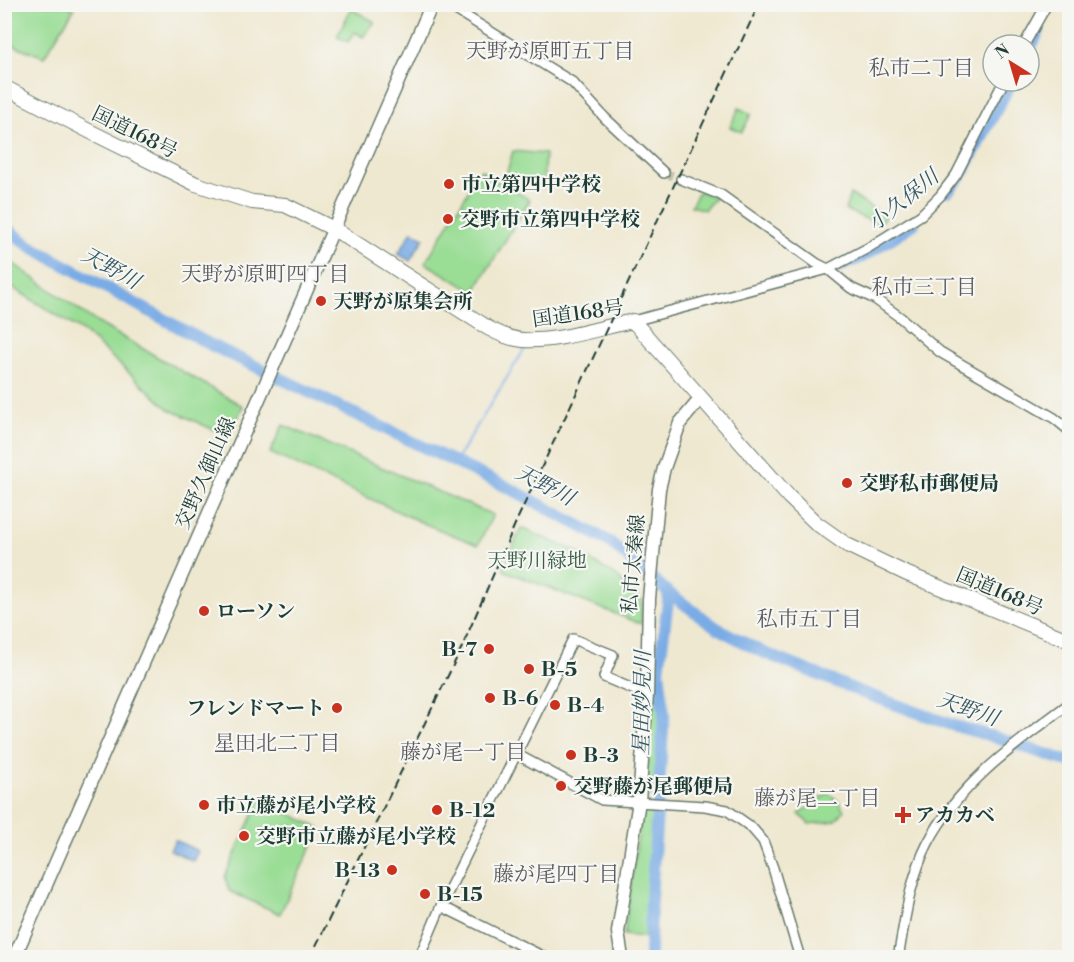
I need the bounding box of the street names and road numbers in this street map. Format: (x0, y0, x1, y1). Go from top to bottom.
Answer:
street label: 国道168号 (87, 102, 181, 165)
street label: 国道168号 (531, 296, 626, 333)
street label: 交野久御山線 (171, 414, 242, 534)
street label: 私市太秦線 (618, 513, 651, 615)
street label: 国道168号 (952, 563, 1047, 622)

